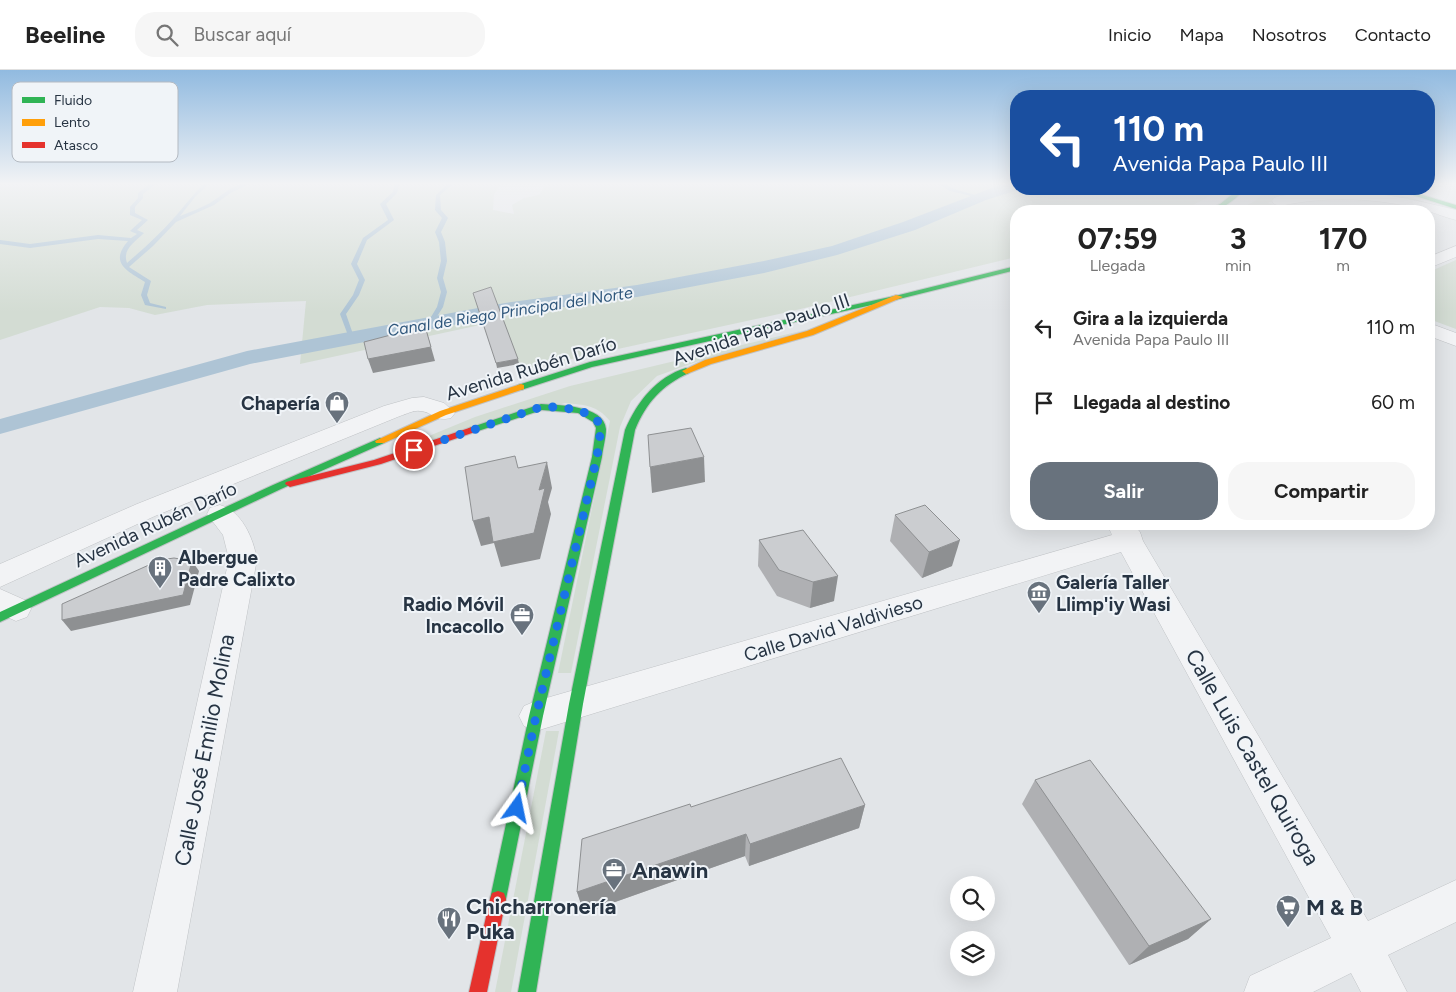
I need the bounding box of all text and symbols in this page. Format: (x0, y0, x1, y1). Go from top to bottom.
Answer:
search box (135, 12, 485, 57)
text: Beeline (25, 20, 105, 49)
icon: search (153, 21, 181, 49)
text: Buscar aquí (193, 23, 291, 46)
text: Inicio (1108, 24, 1152, 46)
text: Mapa (1180, 24, 1224, 46)
text: Nosotros (1252, 24, 1327, 46)
text: Contacto (1355, 24, 1431, 46)
legend (12, 82, 178, 162)
text: Fluido (54, 92, 92, 109)
text: 110 m (1113, 108, 1204, 150)
icon: left (1030, 110, 1095, 175)
text: Lento (54, 114, 90, 131)
text: Atasco (54, 137, 98, 154)
text: Avenida Papa Paulo III (1113, 150, 1328, 177)
text: 07:59 (1077, 220, 1157, 257)
text: 3 (1230, 220, 1246, 257)
text: 170 (1319, 220, 1367, 257)
text: Llegada (1090, 256, 1145, 275)
text: min (1225, 256, 1251, 275)
text: m (1336, 256, 1350, 275)
water label: Canal de Riego Principal del Norte (386, 283, 634, 340)
street label: Avenida Papa Paulo III (670, 288, 853, 371)
text: Gira a la izquierda (1073, 307, 1228, 330)
icon: left (1030, 314, 1058, 342)
text: 110 m (1366, 316, 1415, 339)
text: Avenida Papa Paulo III (1073, 330, 1229, 349)
street label: Avenida Rubén Darío (443, 332, 619, 405)
icon: arrive (1030, 389, 1058, 417)
shop icon: Chapería (324, 390, 350, 424)
text: Llegada al destino (1073, 391, 1230, 414)
text: 60 m (1371, 391, 1415, 414)
place label: Chapería (241, 392, 320, 415)
pin (393, 429, 435, 471)
icon: arrive (400, 436, 428, 464)
button: Salir (1030, 462, 1218, 520)
button: Compartir (1228, 462, 1415, 520)
street label: Avenida Rubén Darío (70, 477, 240, 572)
place label: Albergue Padre Calixto (178, 546, 295, 591)
building icon: Albergue Padre Calixto (147, 555, 173, 589)
place label: Galería Taller Llimp'iy Wasi (1056, 571, 1171, 616)
museum icon: Galería Taller Llimp'iy Wasi (1026, 580, 1052, 614)
street label: Calle David Valdivieso (741, 590, 925, 667)
place label: Radio Móvil Incacollo (403, 593, 504, 638)
office icon: Radio Móvil Incacollo (509, 602, 535, 636)
street label: Calle José Emilio Molina (169, 632, 240, 868)
street label: Calle Luis Castel Quiroga (1180, 644, 1326, 870)
position arrow (490, 781, 542, 833)
office icon: Anawin (601, 857, 627, 891)
place label: Anawin (632, 857, 708, 884)
map controls (950, 876, 995, 976)
button: search (950, 876, 995, 921)
place label: Chicharronería Puka (466, 893, 617, 945)
supermarket icon: M & B (1275, 894, 1301, 928)
place label: M & B (1306, 894, 1363, 921)
restaurant icon: Chicharronería Puka (436, 906, 462, 940)
button: layers (950, 931, 995, 976)

